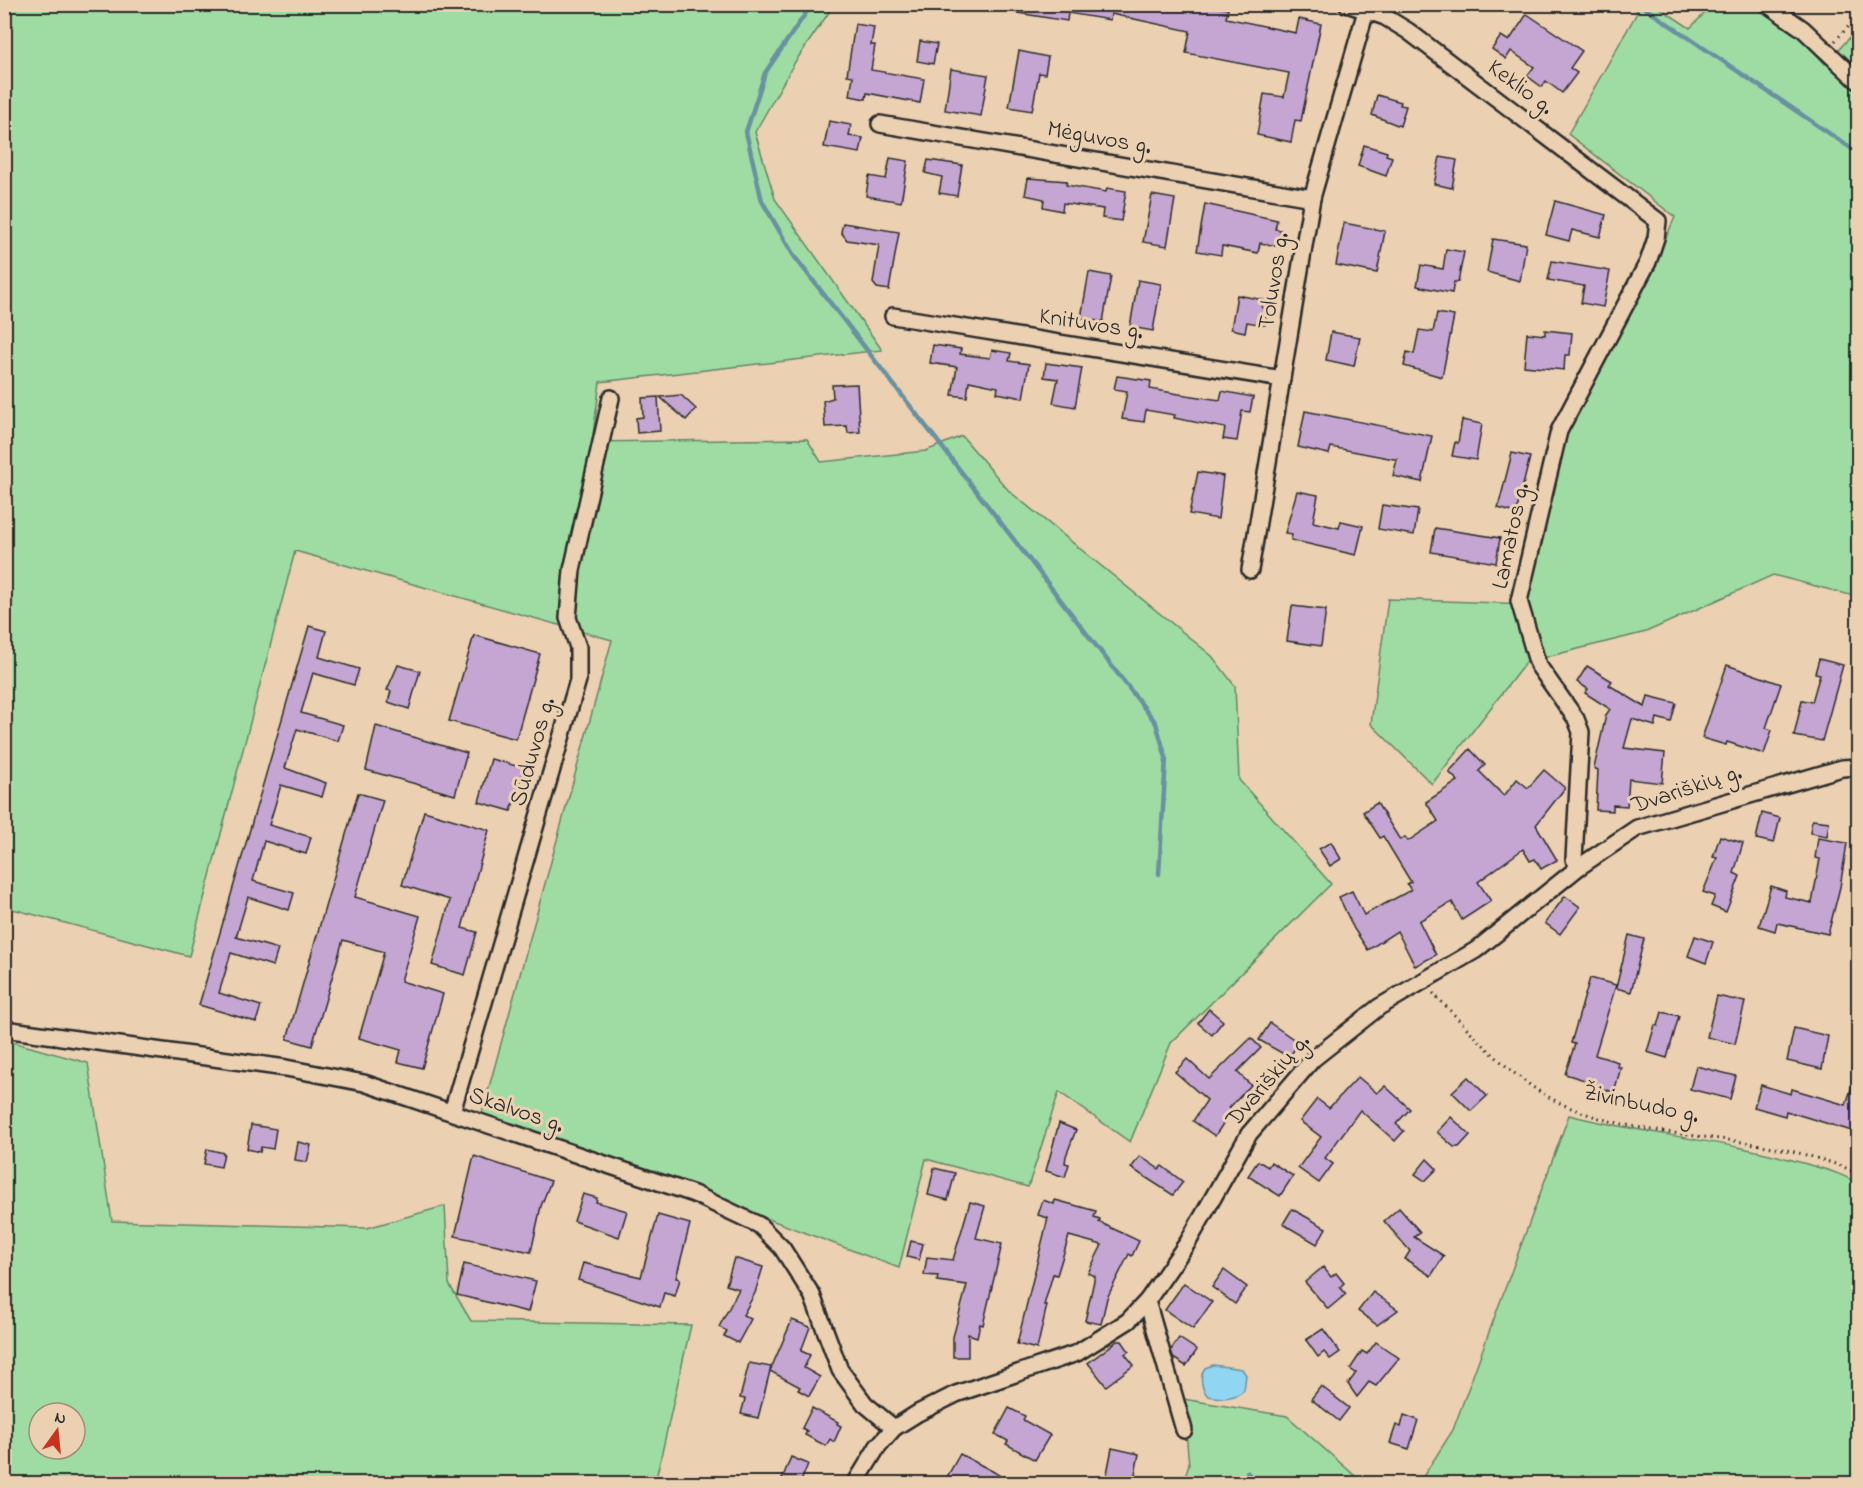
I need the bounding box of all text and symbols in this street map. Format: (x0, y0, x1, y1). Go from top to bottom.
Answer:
street label: Keklio g. (1479, 51, 1561, 125)
street label: Mėguvos g. (1044, 113, 1154, 165)
street label: Toluvos g. (1250, 230, 1300, 332)
street label: Knituvos g. (1036, 299, 1146, 351)
street label: Lamatos g. (1484, 480, 1540, 592)
street label: Sūduvos g. (502, 693, 566, 811)
street label: Dvariškių g. (1626, 756, 1747, 825)
street label: Dvariškių g. (1218, 1026, 1320, 1136)
street label: Živinbudo g. (1580, 1076, 1702, 1134)
street label: Skalvos g. (464, 1078, 568, 1144)
north arrow (27, 1401, 87, 1461)
text: N (52, 1405, 69, 1431)

